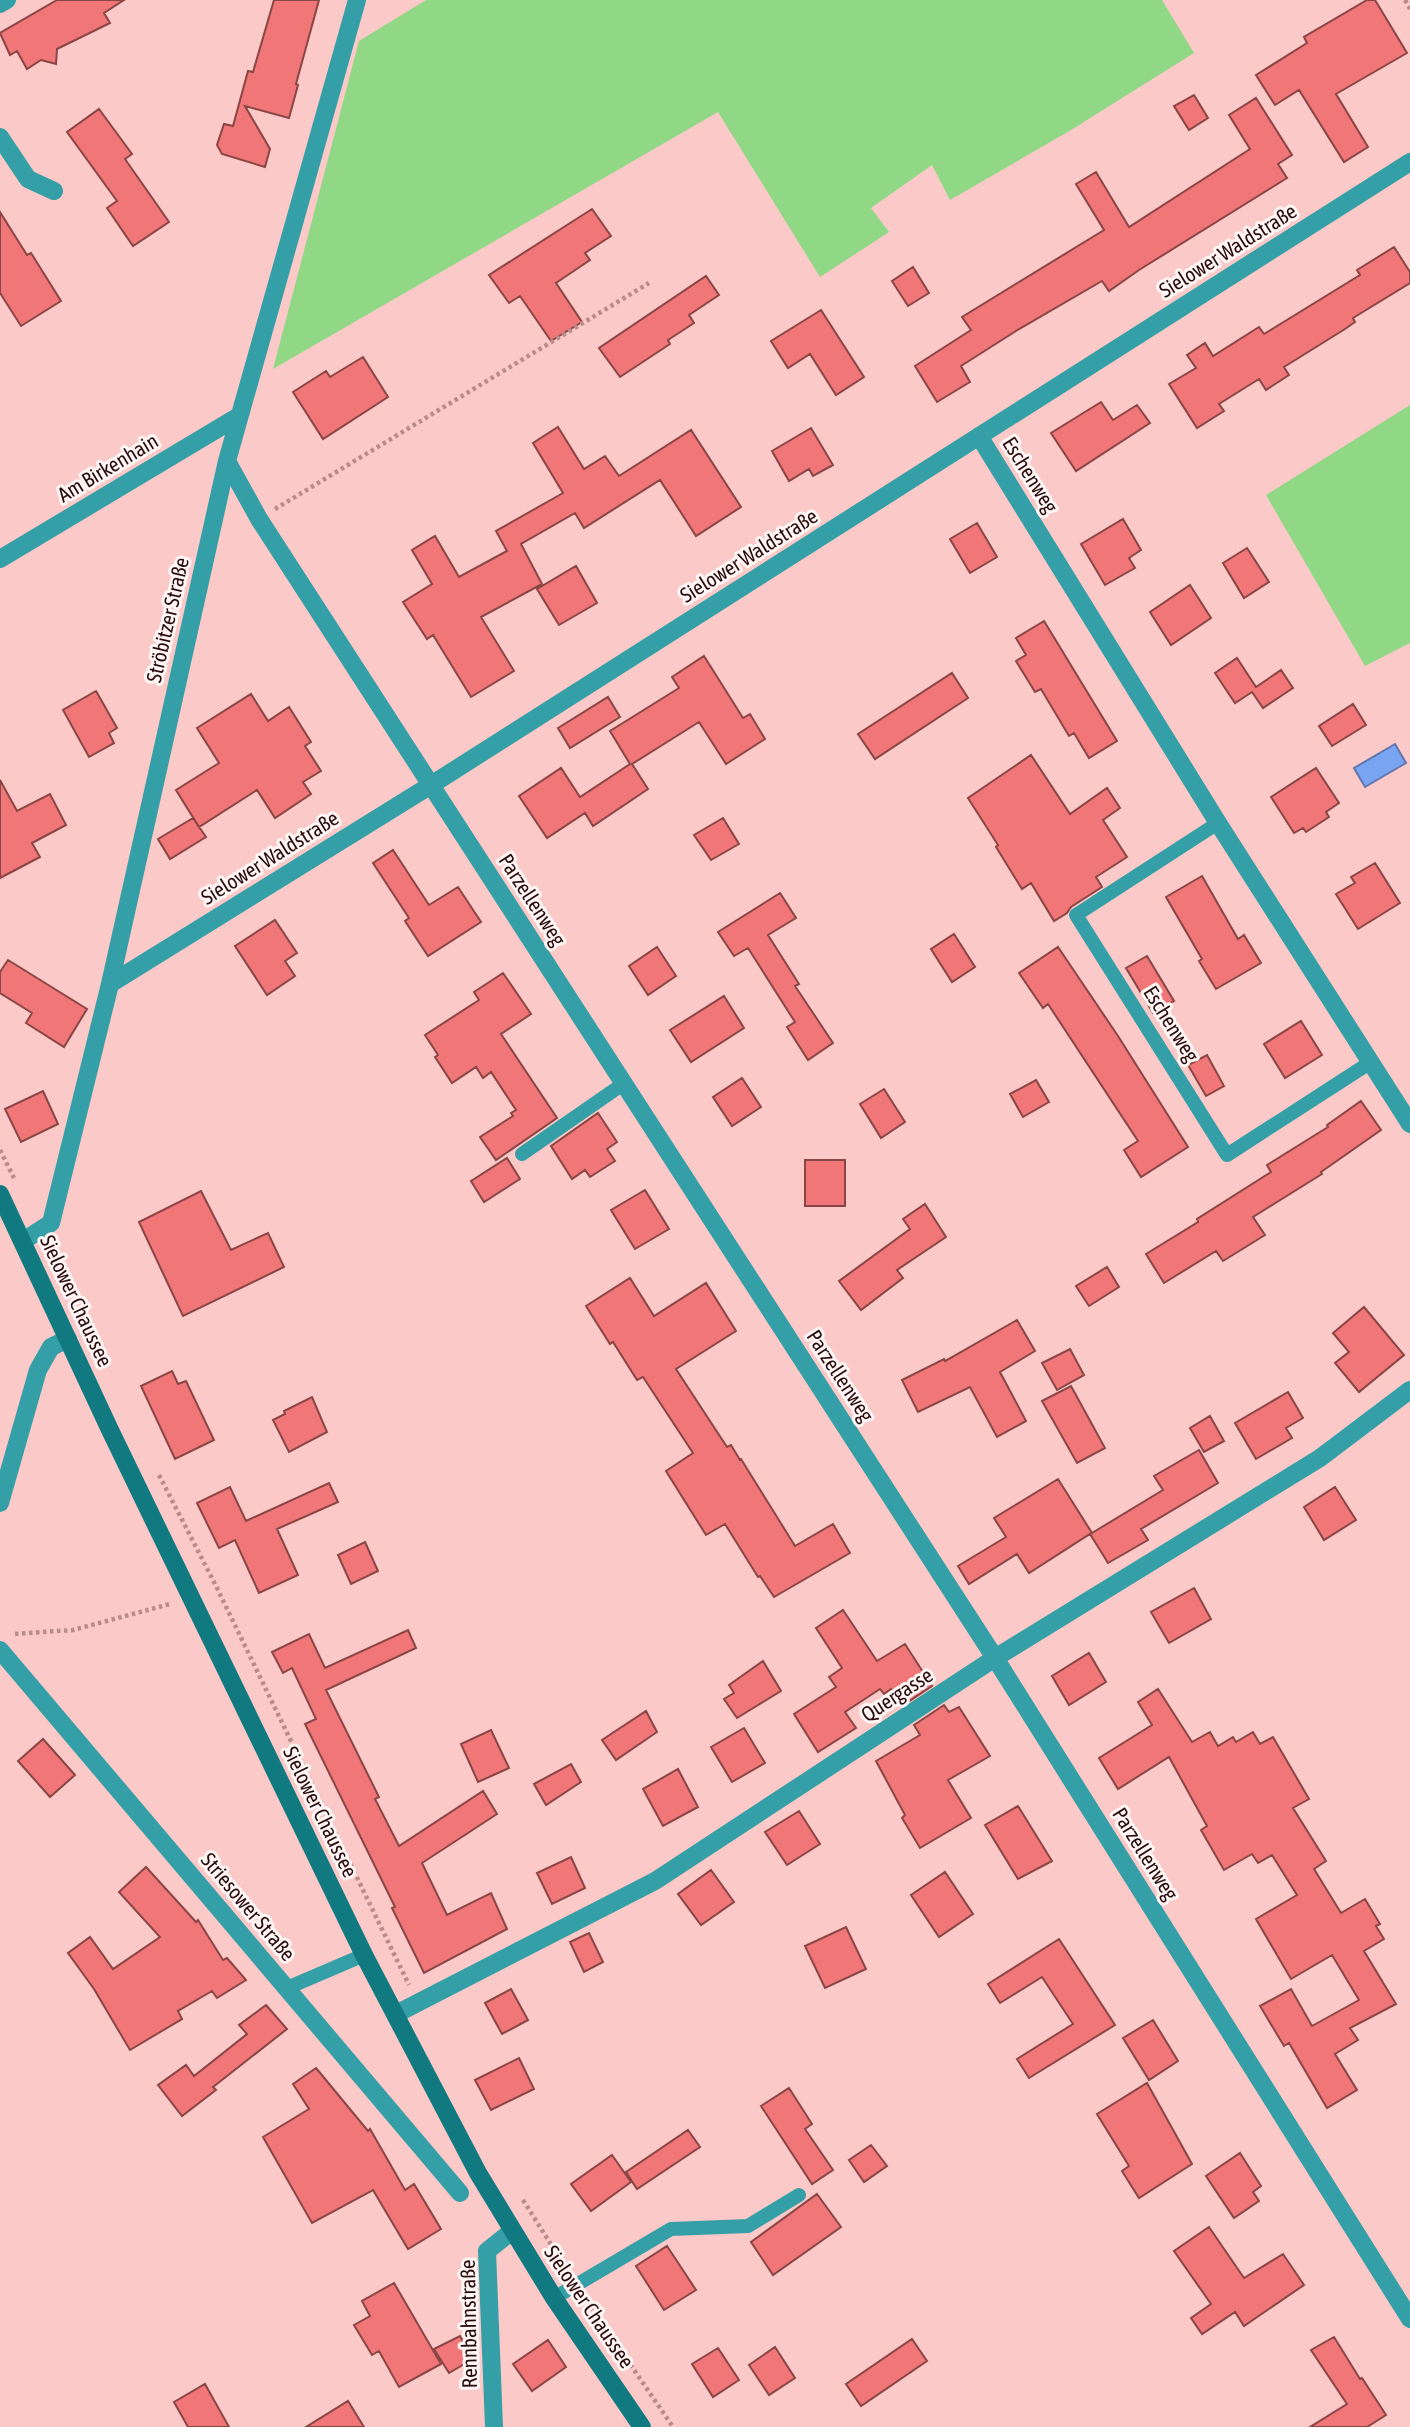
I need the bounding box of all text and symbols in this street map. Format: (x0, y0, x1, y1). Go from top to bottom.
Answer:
street label: Sielower Waldstraße (1154, 198, 1300, 302)
street label: Am Birkenhain (53, 428, 162, 506)
street label: Eschenweg (998, 432, 1064, 517)
street label: Sielower Waldstraße (675, 503, 821, 607)
street label: Ströbitzer Straße (141, 555, 193, 685)
street label: Sielower Waldstraße (196, 805, 342, 909)
street label: Parzellenweg (494, 849, 571, 950)
street label: Eschenweg (1139, 981, 1205, 1066)
street label: Sielower Chaussee (36, 1231, 118, 1370)
street label: Parzellenweg (802, 1325, 879, 1426)
street label: Quergasse (856, 1662, 937, 1726)
street label: Sielower Chaussee (279, 1742, 363, 1881)
street label: Parzellenweg (1108, 1803, 1184, 1904)
street label: Striesower Straße (197, 1848, 301, 1965)
street label: Sielower Chaussee (540, 2241, 640, 2372)
street label: Rennbahnstraße (455, 2259, 481, 2389)

